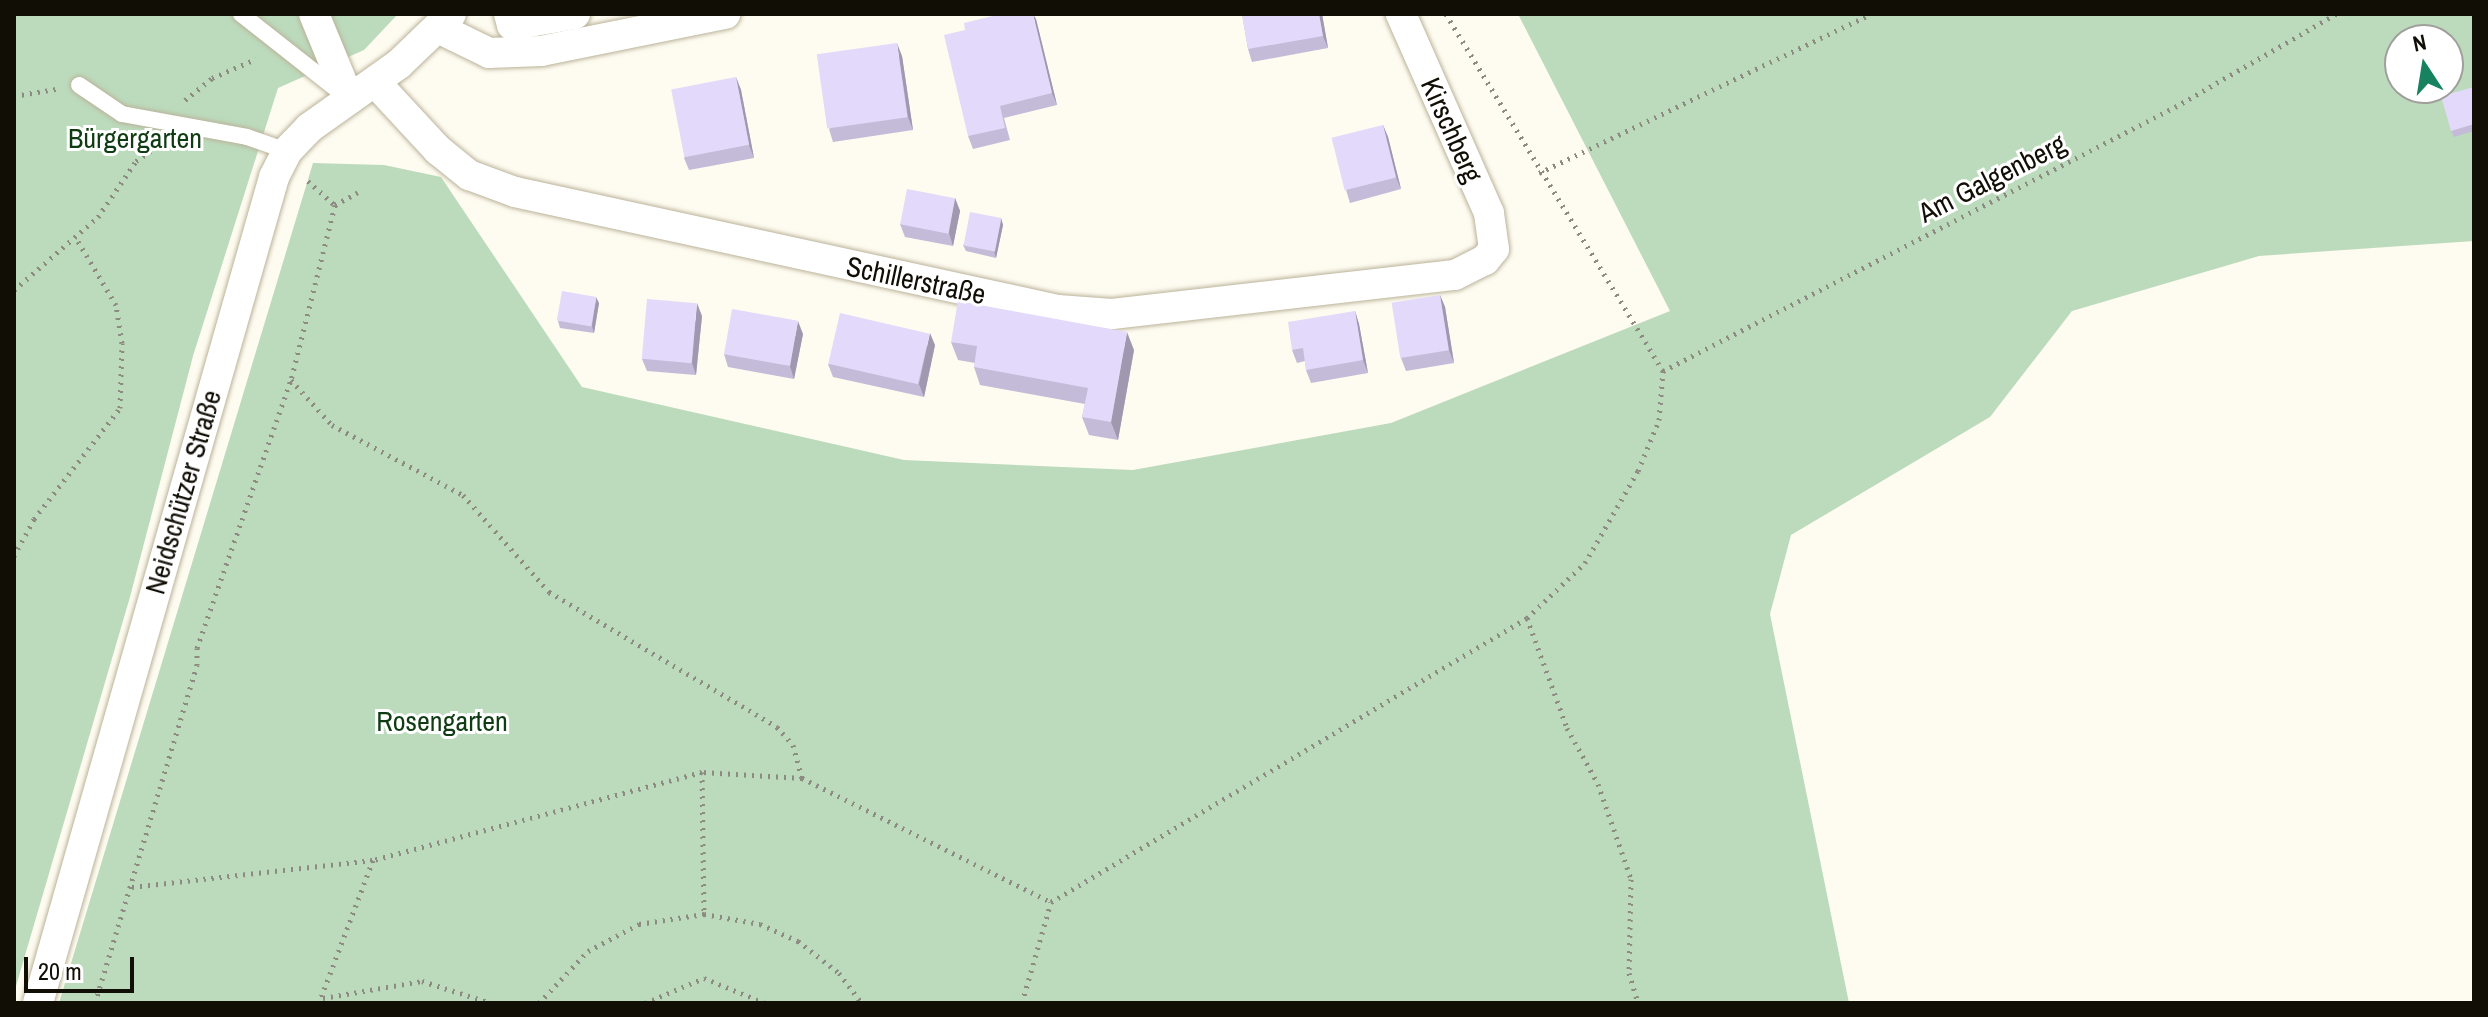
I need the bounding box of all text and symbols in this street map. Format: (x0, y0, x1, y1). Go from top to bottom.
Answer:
north arrow (2384, 24, 2464, 104)
text: N (2410, 26, 2429, 59)
street label: Kirschberg (1414, 72, 1490, 188)
park label: Bürgergarten (68, 121, 202, 155)
street label: Am Galgenberg (1913, 127, 2071, 229)
street label: Schillerstraße (843, 249, 989, 311)
street label: Neidschützer Straße (138, 386, 228, 598)
park label: Rosengarten (376, 704, 508, 738)
scale bar (28, 941, 138, 991)
text: 20 m (38, 955, 82, 987)

